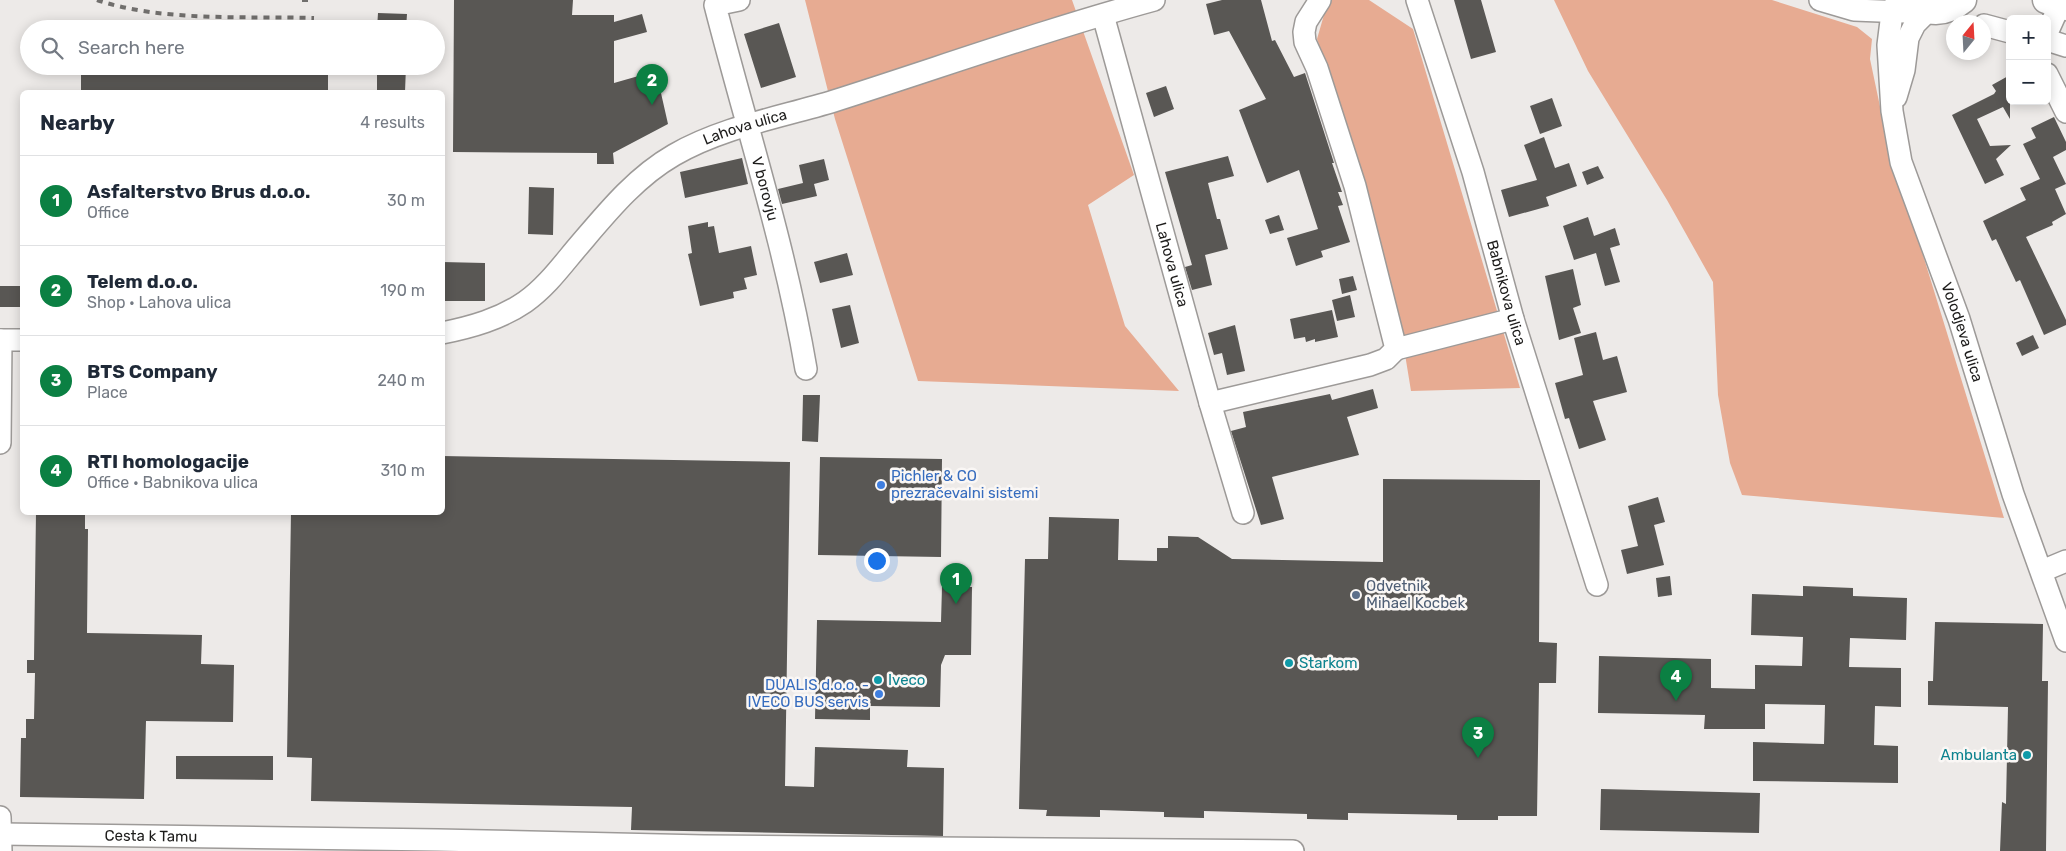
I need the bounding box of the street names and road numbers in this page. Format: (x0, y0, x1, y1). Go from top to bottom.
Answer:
street label: Lahova ulica (700, 105, 789, 149)
street label: V borovju (748, 155, 782, 223)
street label: Lahova ulica (1152, 220, 1192, 309)
street label: Babnikova ulica (1483, 238, 1530, 348)
street label: Volodjeva ulica (1937, 280, 1987, 384)
street label: Cesta k Tamu (104, 826, 197, 846)

